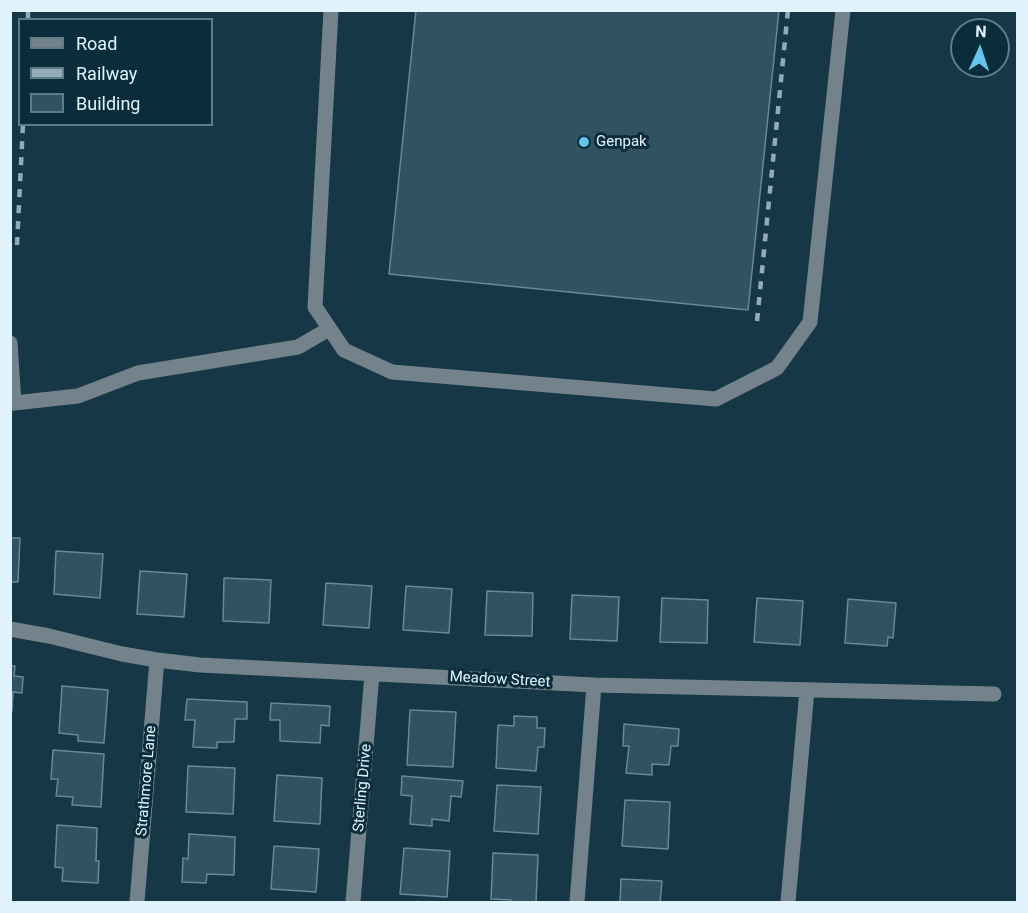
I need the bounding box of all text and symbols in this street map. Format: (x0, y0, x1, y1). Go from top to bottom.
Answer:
legend (18, 18, 213, 126)
north arrow (950, 18, 1010, 78)
text: N (975, 22, 987, 41)
text: Road (76, 33, 117, 54)
text: Railway (76, 63, 137, 84)
text: Building (76, 93, 140, 114)
place label: Genpak (596, 133, 647, 151)
marker: Genpak (577, 135, 591, 149)
street label: Meadow Street (449, 668, 551, 692)
street label: Strathmore Lane (133, 725, 161, 837)
street label: Sterling Drive (350, 743, 376, 833)

